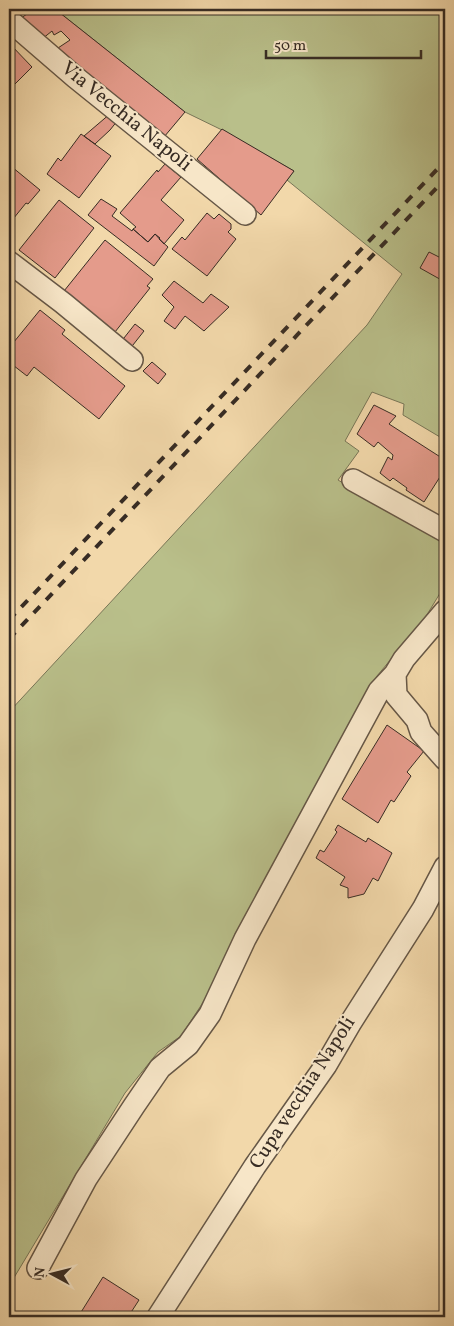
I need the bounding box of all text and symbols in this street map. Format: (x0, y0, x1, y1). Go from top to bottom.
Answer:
scale bar (266, 28, 422, 60)
text: 50 m (274, 36, 306, 57)
street label: Via Vecchia Napoli (54, 55, 198, 179)
street label: Cupa vecchia Napoli (243, 1011, 363, 1175)
north arrow (28, 1248, 78, 1298)
text: N (31, 1266, 51, 1279)

